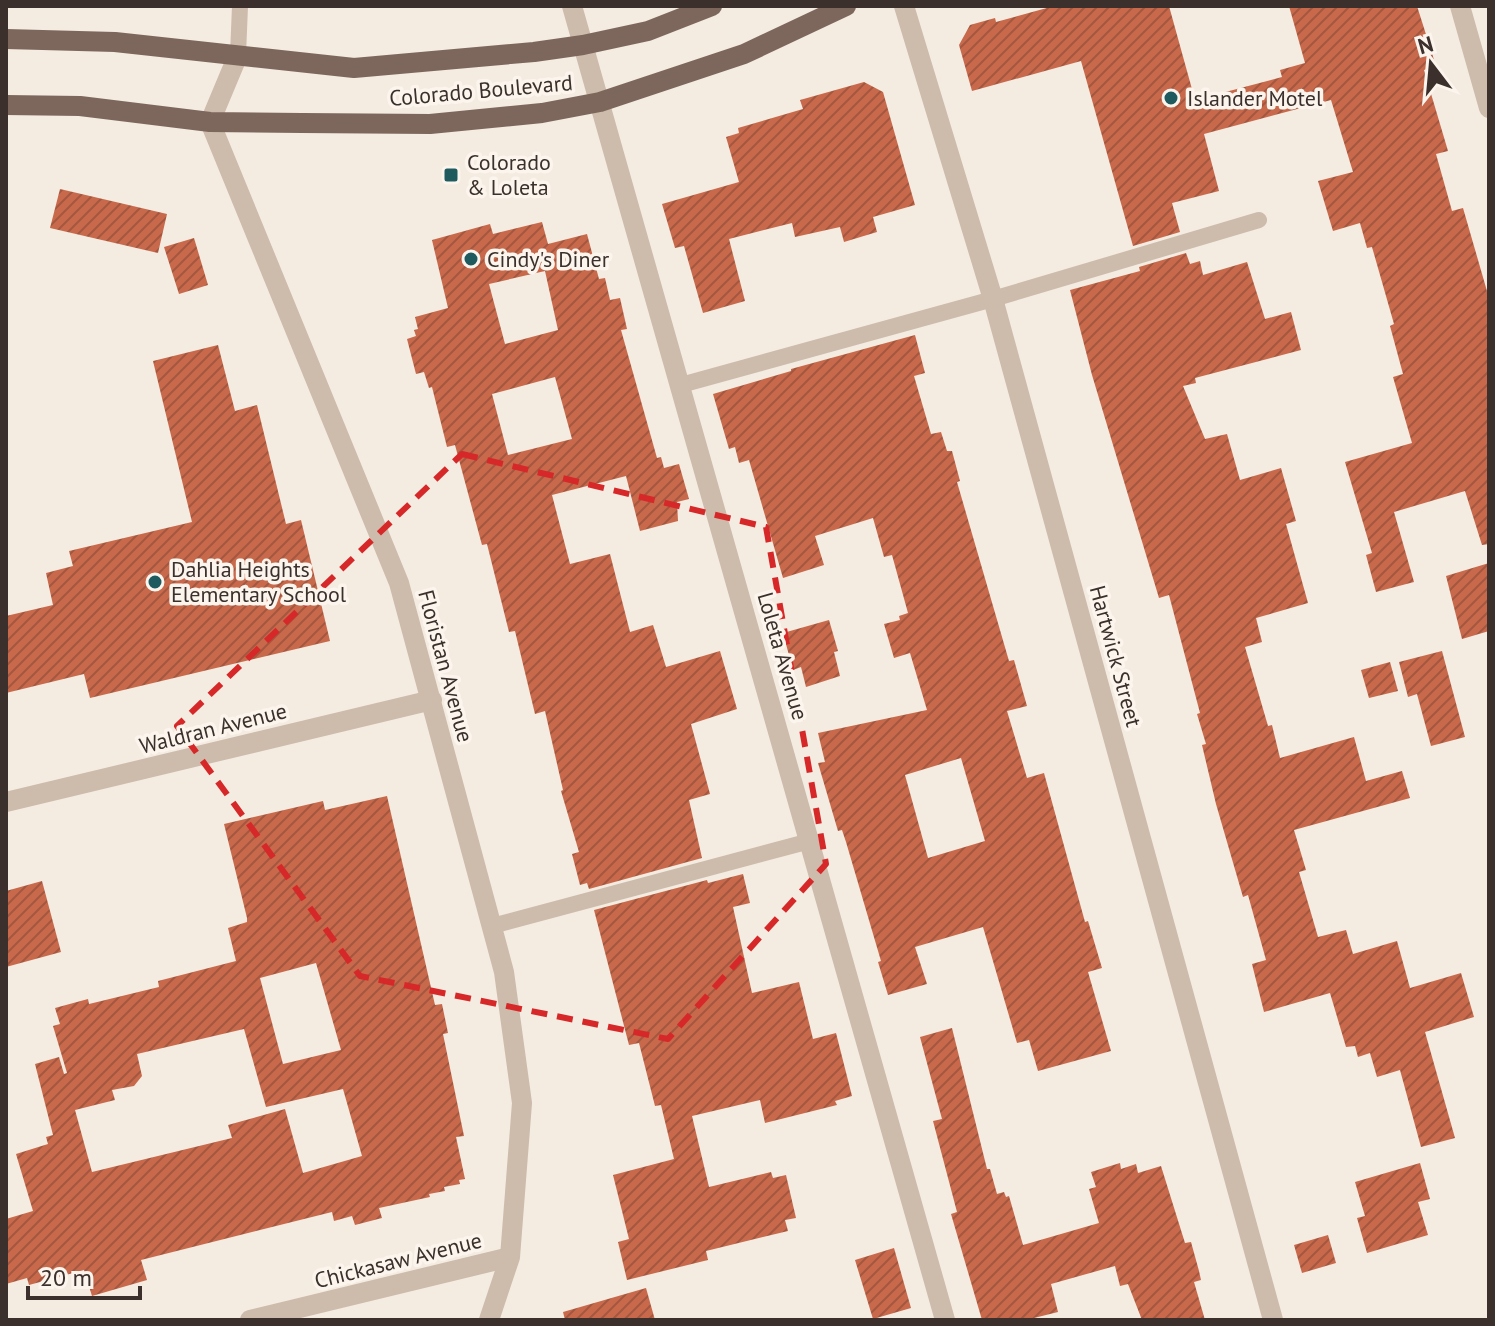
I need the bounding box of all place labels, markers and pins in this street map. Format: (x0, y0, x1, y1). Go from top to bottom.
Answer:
place label: Islander Motel (1187, 84, 1323, 112)
marker: Islander Motel (1162, 89, 1180, 107)
place label: Colorado & Loleta (467, 148, 551, 201)
marker: Colorado & Loleta (442, 166, 460, 184)
place label: Cindy's Diner (487, 245, 610, 273)
marker: Cindy's Diner (462, 250, 480, 268)
place label: Dahlia Heights Elementary School (171, 555, 347, 608)
marker: Dahlia Heights Elementary School (146, 573, 164, 591)

